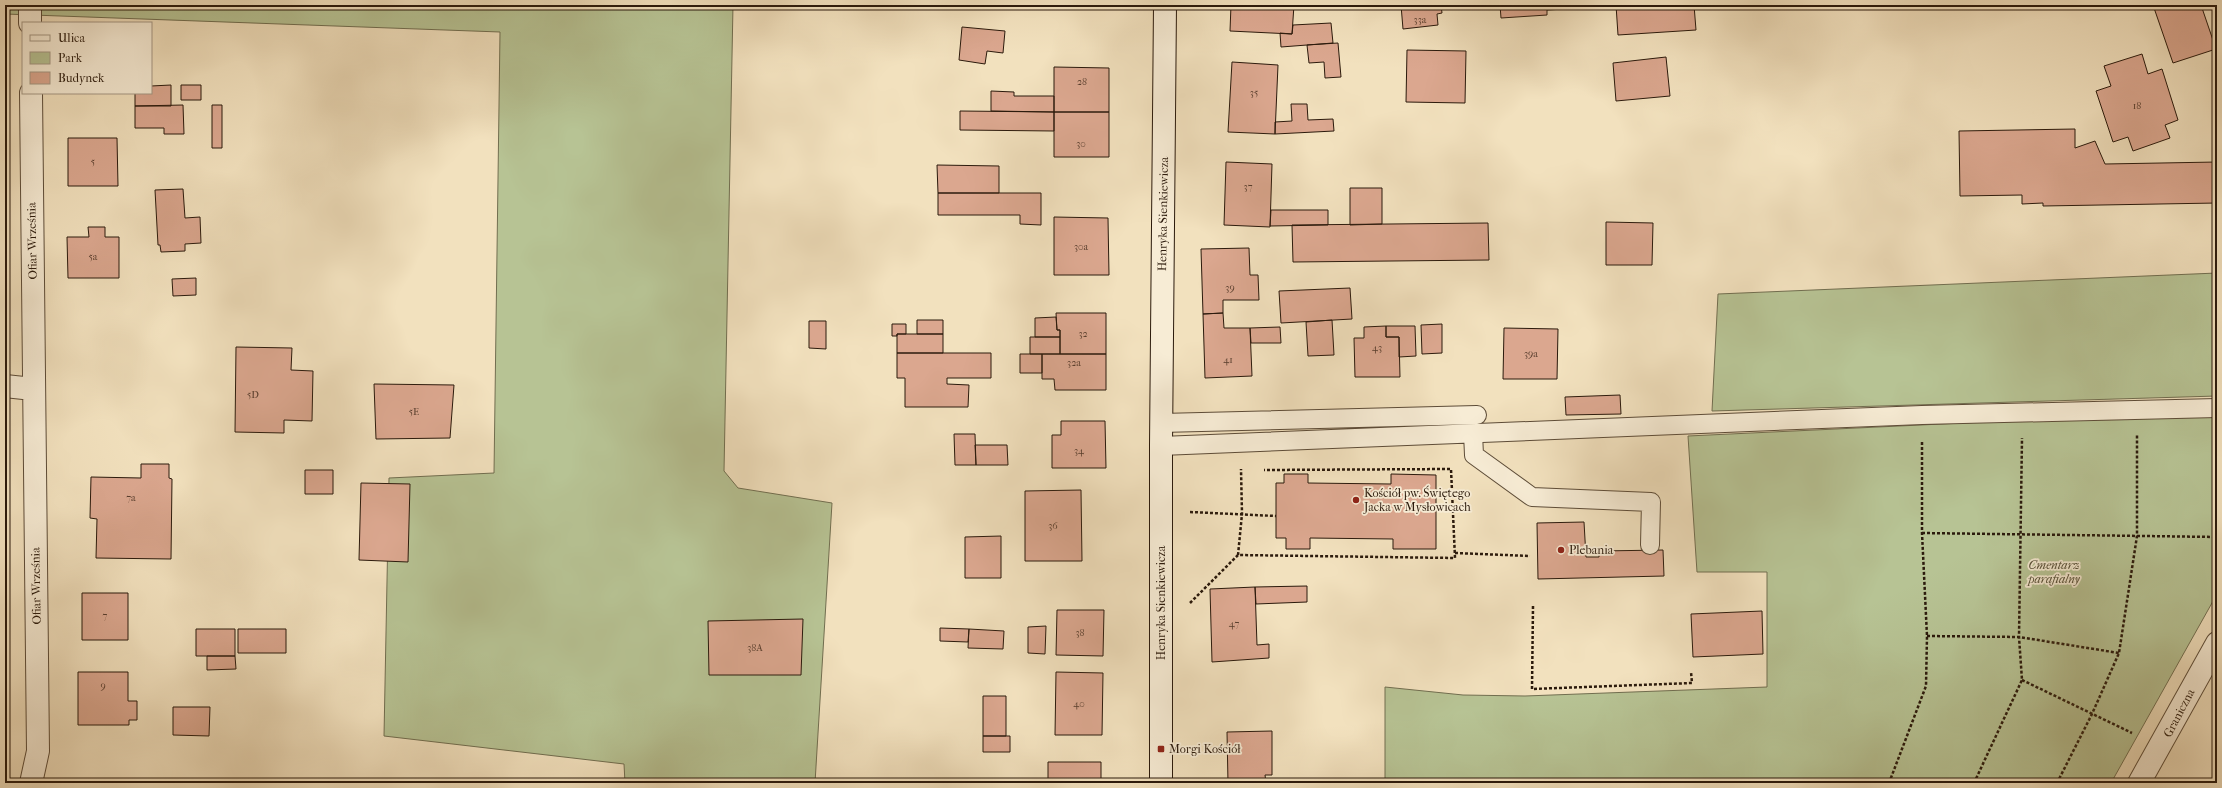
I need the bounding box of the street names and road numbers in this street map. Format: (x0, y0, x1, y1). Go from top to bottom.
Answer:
street label: Henryka Sienkiewicza (1155, 156, 1171, 271)
street label: Ofiar Września (24, 202, 40, 280)
street label: Henryka Sienkiewicza (1154, 545, 1168, 660)
street label: Ofiar Września (28, 547, 44, 625)
street label: Graniczna (2160, 686, 2198, 740)

